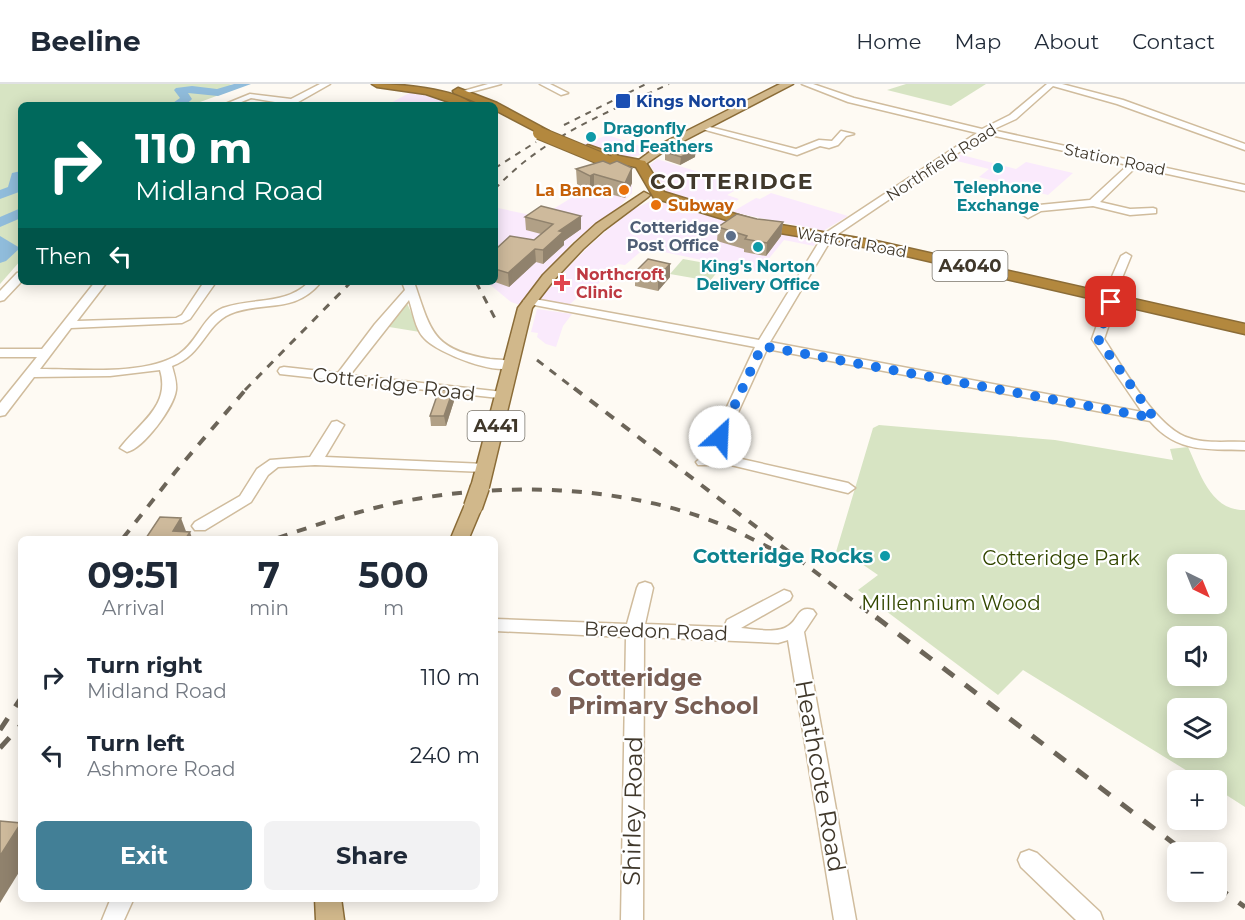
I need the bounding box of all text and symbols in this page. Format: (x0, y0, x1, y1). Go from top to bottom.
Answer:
text: Beeline (30, 24, 141, 58)
text: Home (856, 29, 921, 54)
text: Map (954, 29, 1001, 54)
text: About (1034, 29, 1099, 54)
text: Contact (1132, 29, 1215, 54)
marker: Kings Norton (614, 92, 632, 110)
place label: Kings Norton (636, 92, 747, 111)
place label: Dragonfly and Feathers (603, 119, 713, 156)
street label: Northfield Road (883, 120, 1000, 205)
text: 110 m (135, 122, 252, 174)
icon: right (36, 126, 114, 204)
marker: Dragonfly and Feathers (584, 130, 598, 144)
street label: Station Road (1062, 139, 1167, 180)
marker: Telephone Exchange (991, 161, 1005, 175)
district label: COTTERIDGE (650, 168, 814, 195)
text: Midland Road (135, 174, 324, 207)
place label: Telephone Exchange (954, 178, 1042, 215)
place label: La Banca (535, 181, 612, 200)
marker: La Banca (617, 183, 631, 197)
place label: Subway (668, 196, 734, 215)
marker: Subway (649, 198, 663, 212)
place label: Cotteridge Post Office (627, 218, 719, 255)
street label: Watford Road (795, 223, 908, 262)
marker: Cotteridge Post Office (724, 229, 738, 243)
icon: left (104, 240, 137, 273)
marker: King's Norton Delivery Office (751, 240, 765, 254)
text: Then (36, 243, 92, 270)
road number: A4040 (932, 251, 1008, 281)
place label: King's Norton Delivery Office (696, 257, 820, 294)
place label: Northcroft Clinic (576, 265, 665, 302)
marker: Northcroft Clinic (553, 274, 571, 292)
pin (1085, 276, 1136, 327)
icon: arrive (1094, 285, 1127, 318)
street label: Cotteridge Road (311, 362, 477, 406)
position arrow (688, 405, 752, 469)
road number: A441 (468, 411, 524, 441)
place label: Cotteridge Rocks (693, 544, 873, 568)
park label: Cotteridge Park (982, 546, 1140, 570)
marker: Cotteridge Rocks (878, 549, 892, 563)
text: 09:51 (87, 553, 180, 597)
text: 7 (258, 553, 280, 597)
text: 500 (358, 553, 429, 597)
north arrow (1167, 554, 1227, 614)
map controls (1167, 554, 1227, 902)
park label: Millennium Wood (861, 591, 1041, 615)
text: Arrival (102, 596, 165, 620)
text: min (249, 596, 289, 620)
text: m (383, 596, 404, 620)
street label: Breedon Road (584, 616, 728, 646)
button: sound (1167, 626, 1227, 686)
text: Turn right (87, 652, 202, 679)
icon: right (36, 661, 69, 694)
place label: Cotteridge Primary School (568, 663, 759, 720)
text: 110 m (420, 664, 480, 691)
street label: Heathcote Road (789, 677, 852, 874)
text: Midland Road (87, 679, 227, 703)
marker: Cotteridge Primary School (549, 685, 563, 699)
button: layers (1167, 698, 1227, 758)
text: Turn left (87, 730, 185, 757)
street label: Shirley Road (617, 736, 648, 886)
icon: left (36, 739, 69, 772)
text: 240 m (410, 742, 480, 769)
text: Ashmore Road (87, 757, 236, 781)
button: + (1167, 770, 1227, 830)
button: Exit (36, 821, 252, 890)
button: Share (264, 821, 480, 890)
button: − (1167, 842, 1227, 902)

